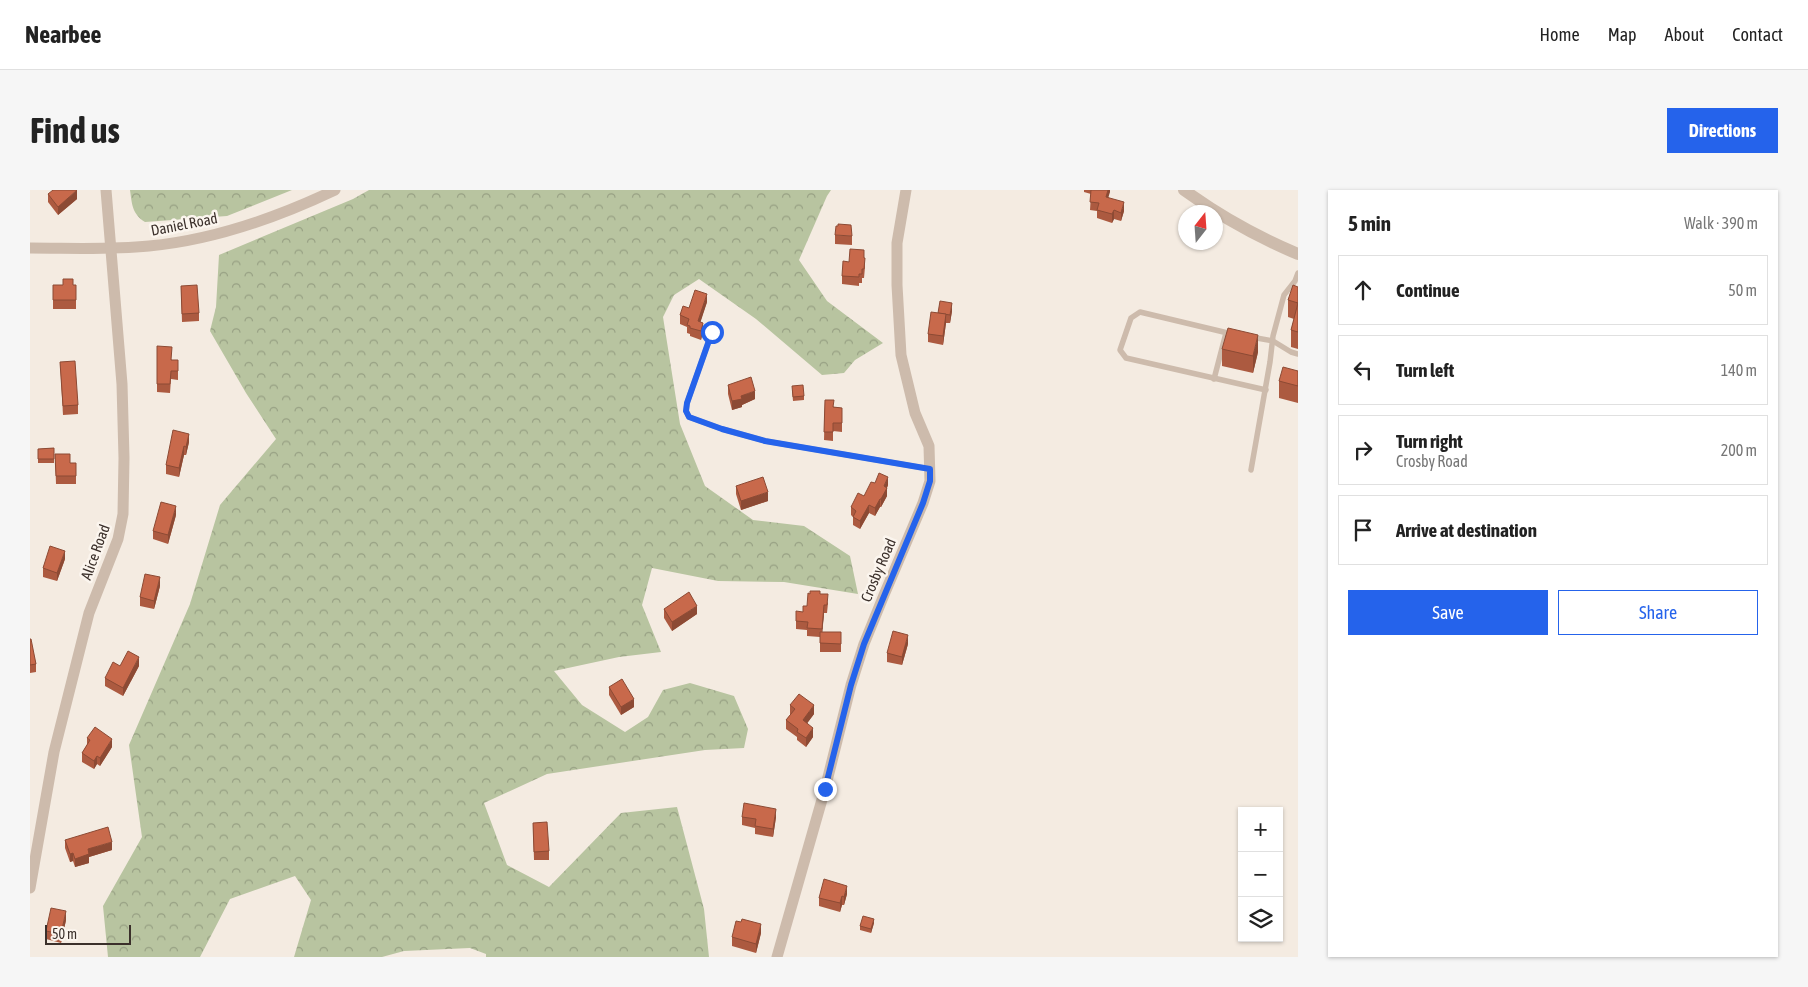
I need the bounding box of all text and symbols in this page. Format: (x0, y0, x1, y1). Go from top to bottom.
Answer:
text: Nearbee (25, 21, 101, 48)
text: Home (1540, 24, 1580, 45)
text: Map (1608, 24, 1637, 45)
text: About (1665, 24, 1704, 45)
text: Contact (1732, 24, 1783, 45)
button: Directions (1667, 108, 1778, 153)
text: Find us (30, 110, 120, 150)
north arrow (1178, 205, 1223, 250)
street label: Daniel Road (149, 209, 219, 239)
text: 5 min (1348, 211, 1391, 235)
text: Walk · 390 m (1684, 214, 1758, 232)
icon: ahead (1349, 276, 1377, 304)
text: Continue (1396, 279, 1460, 301)
text: 50 m (1728, 281, 1757, 299)
route start (701, 321, 724, 344)
icon: left (1349, 356, 1377, 384)
text: Turn left (1396, 359, 1454, 381)
text: 140 m (1721, 361, 1757, 379)
text: Turn right (1396, 430, 1463, 452)
icon: right (1349, 436, 1377, 464)
text: 200 m (1721, 441, 1757, 459)
text: Crosby Road (1396, 452, 1468, 470)
icon: arrive (1349, 516, 1377, 544)
text: Arrive at destination (1396, 519, 1537, 541)
street label: Alice Road (77, 522, 113, 582)
street label: Crosby Road (857, 536, 899, 604)
button: Save (1348, 590, 1548, 635)
button: Share (1558, 590, 1758, 635)
route end (814, 778, 837, 801)
map controls (1238, 807, 1283, 942)
button: + (1238, 807, 1283, 852)
button: − (1238, 852, 1283, 897)
button: layers (1238, 897, 1283, 942)
scale bar (45, 922, 131, 945)
text: 50 m (52, 926, 77, 942)

